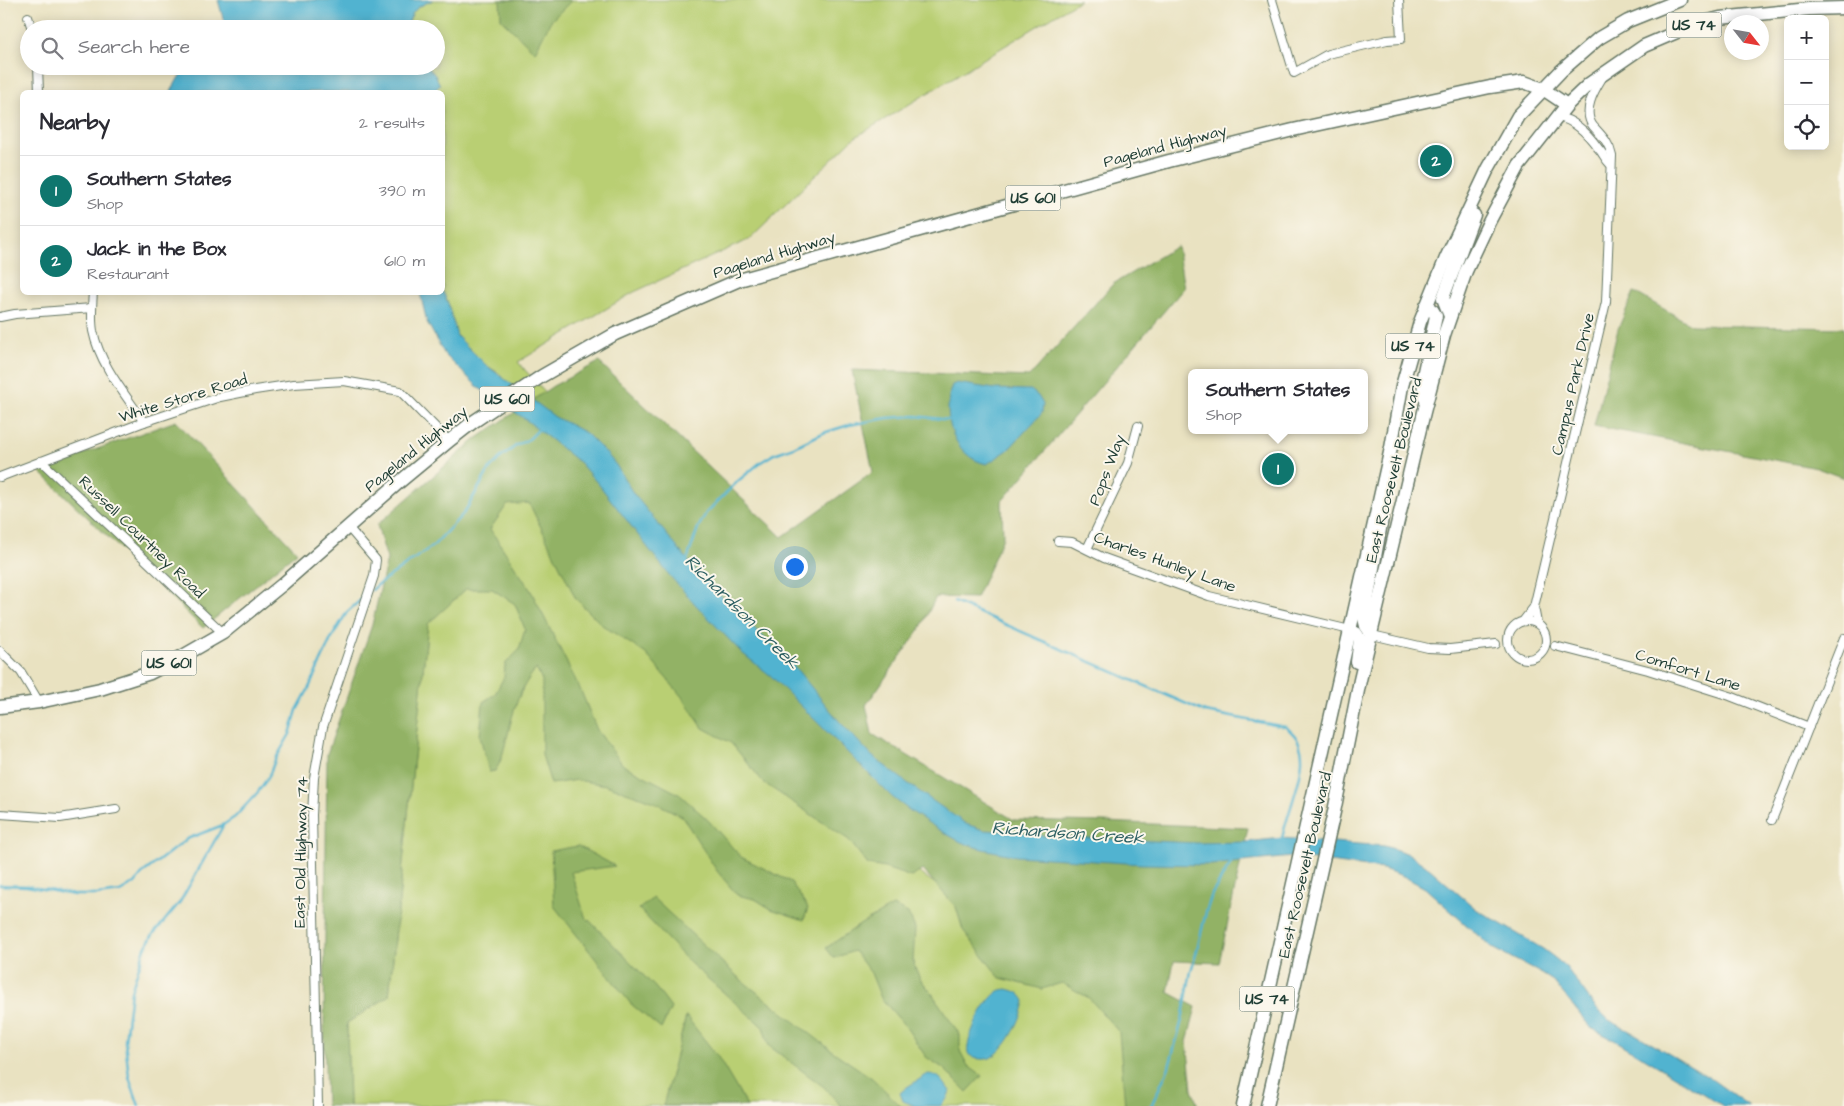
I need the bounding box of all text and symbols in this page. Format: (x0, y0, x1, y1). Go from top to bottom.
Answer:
road number: US 74 (1666, 12, 1722, 38)
north arrow (1724, 15, 1769, 60)
map controls (1784, 15, 1829, 150)
button: + (1784, 15, 1829, 60)
search box (20, 20, 445, 75)
icon: search (38, 34, 66, 62)
text: Search here (78, 34, 190, 61)
button: − (1784, 60, 1829, 105)
button: locate (1784, 105, 1829, 150)
text: Nearby (40, 108, 110, 137)
text: 2 results (359, 112, 425, 134)
street label: Pageland Highway (1101, 119, 1229, 174)
pin: 2 (1420, 142, 1452, 180)
text: Southern States (87, 166, 232, 193)
text: 1 (55, 180, 57, 202)
text: 390 m (379, 180, 425, 202)
road number: US 601 (1006, 186, 1060, 210)
text: Shop (87, 193, 123, 215)
street label: Pageland Highway (710, 226, 838, 285)
text: Jack in the Box (87, 236, 226, 263)
text: 2 (51, 250, 61, 272)
text: 610 m (384, 250, 425, 272)
text: Restaurant (87, 263, 169, 285)
street label: Campus Park Drive (1546, 310, 1600, 457)
road number: US 74 (1386, 334, 1440, 358)
street label: White Store Road (116, 368, 250, 428)
popup (1188, 369, 1368, 434)
street label: East Roosevelt Boulevard (1360, 375, 1428, 565)
text: Southern States (1206, 377, 1350, 404)
road number: US 601 (480, 386, 534, 412)
street label: Pageland Highway (360, 400, 473, 498)
text: Shop (1206, 404, 1242, 426)
street label: Pops Way (1083, 431, 1132, 509)
pin: 1 (1262, 450, 1294, 488)
street label: Russell Courtney Road (73, 471, 210, 604)
street label: Charles Hunley Lane (1090, 526, 1240, 599)
water label: Richardson Creek (679, 549, 806, 676)
your location (782, 554, 808, 580)
street label: Comfort Lane (1633, 644, 1744, 697)
road number: US 601 (142, 650, 196, 676)
street label: East Roosevelt Boulevard (1273, 770, 1337, 960)
street label: East Old Highway 74 (289, 776, 314, 928)
water label: Richardson Creek (991, 815, 1146, 851)
road number: US 74 (1240, 986, 1294, 1012)

